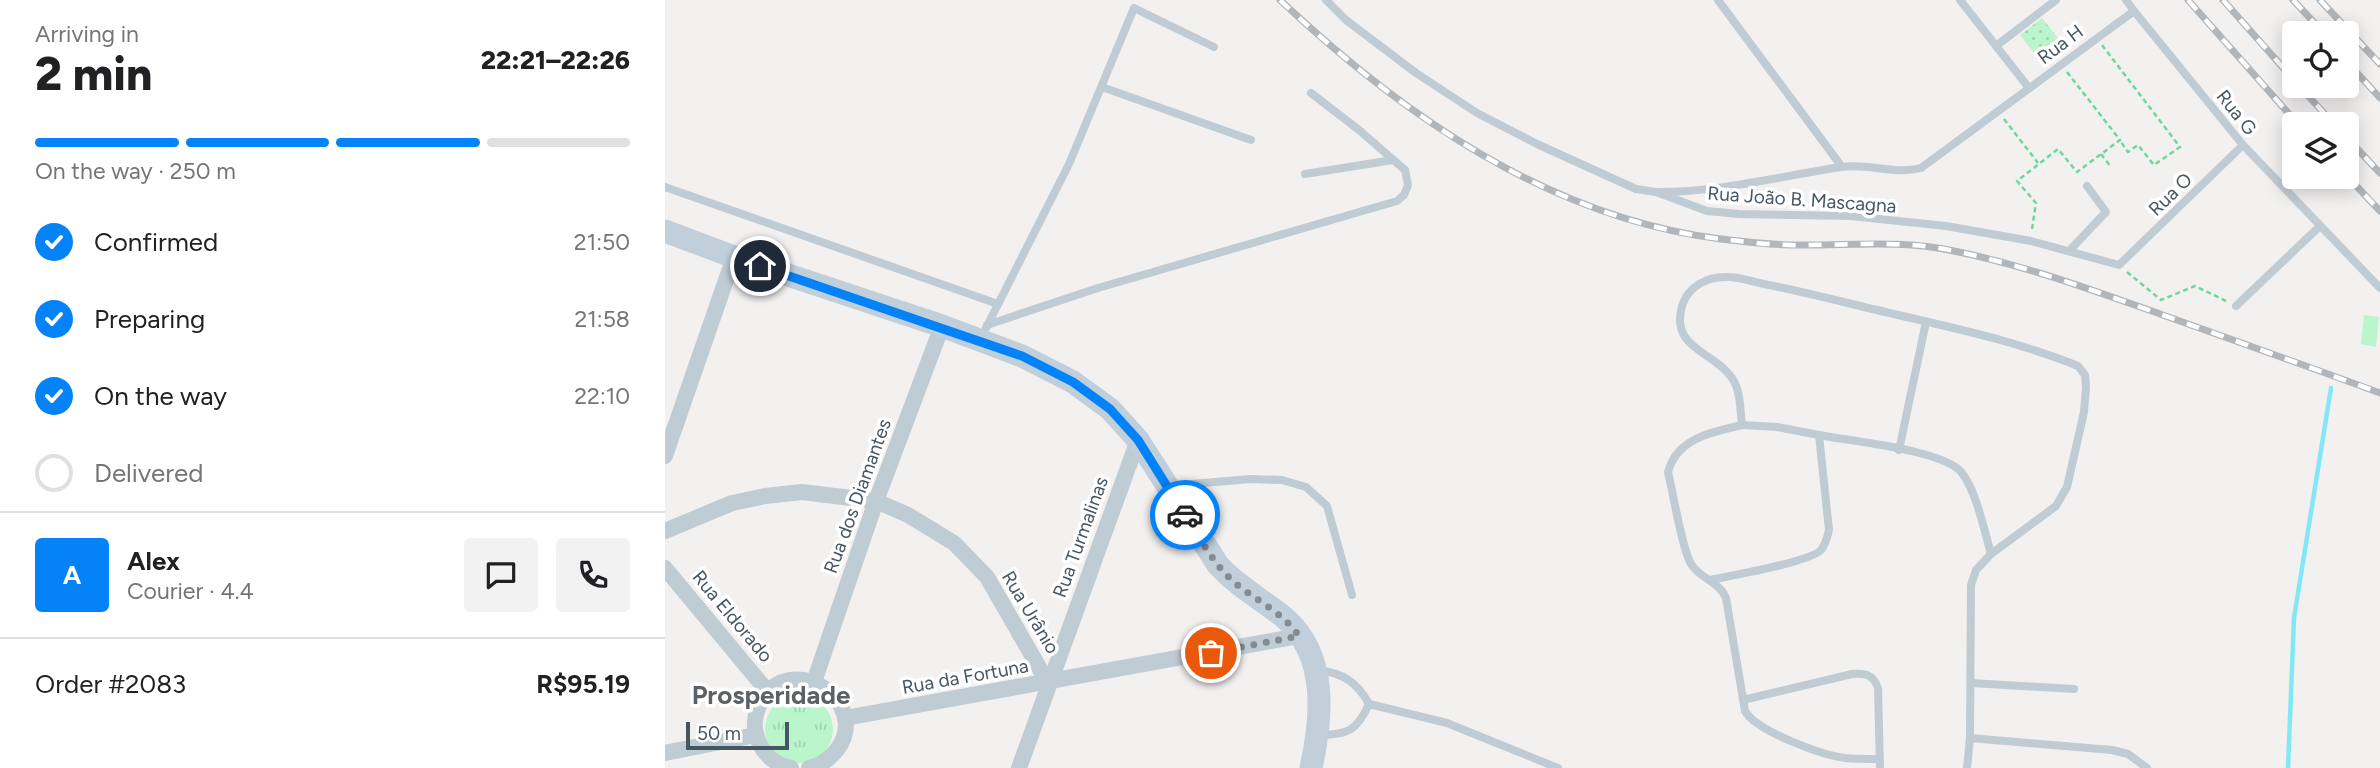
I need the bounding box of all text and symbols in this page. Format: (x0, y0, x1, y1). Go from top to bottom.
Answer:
text: Arriving in (35, 20, 139, 48)
street label: Rua H (2033, 20, 2088, 69)
map controls (2282, 21, 2359, 189)
button: locate (2282, 21, 2359, 98)
text: 22:21–22:26 (481, 44, 630, 76)
text: 2 min (35, 46, 152, 102)
street label: Rua G (2212, 85, 2262, 139)
button: layers (2282, 112, 2359, 189)
text: On the way · 250 m (35, 157, 236, 185)
street label: Rua O (2144, 168, 2197, 221)
street label: Rua João B. Mascagna (1707, 181, 1897, 218)
icon: check (35, 223, 73, 261)
text: Confirmed (94, 226, 218, 258)
text: 21:50 (574, 228, 630, 256)
pin (730, 236, 790, 296)
icon: home (741, 247, 779, 285)
icon: check (35, 300, 73, 338)
text: Preparing (94, 303, 205, 335)
text: 21:58 (574, 305, 630, 333)
icon: check (35, 377, 73, 415)
text: On the way (94, 380, 227, 412)
text: 22:10 (574, 382, 630, 410)
street label: Rua dos Diamantes (819, 416, 896, 576)
text: Delivered (94, 457, 203, 489)
street label: Rua Turmalinas (1048, 473, 1113, 601)
courier (1150, 480, 1220, 550)
icon: car (1166, 496, 1204, 534)
button: chat (464, 538, 538, 612)
button: phone (556, 538, 630, 612)
text: Alex (127, 545, 180, 577)
text: A (63, 559, 81, 591)
street label: Rua Eldorado (688, 566, 778, 667)
street label: Rua Urânio (997, 567, 1064, 658)
text: Courier · 4.4 (127, 577, 254, 605)
pin (1181, 623, 1241, 683)
icon: bag (1192, 634, 1230, 672)
street label: Rua da Fortuna (900, 654, 1030, 699)
text: Order #2083 (35, 668, 186, 700)
text: R$95.19 (536, 668, 630, 700)
district label: Prosperidade (692, 679, 850, 711)
scale bar (686, 719, 789, 751)
text: 50 m (697, 722, 741, 745)

